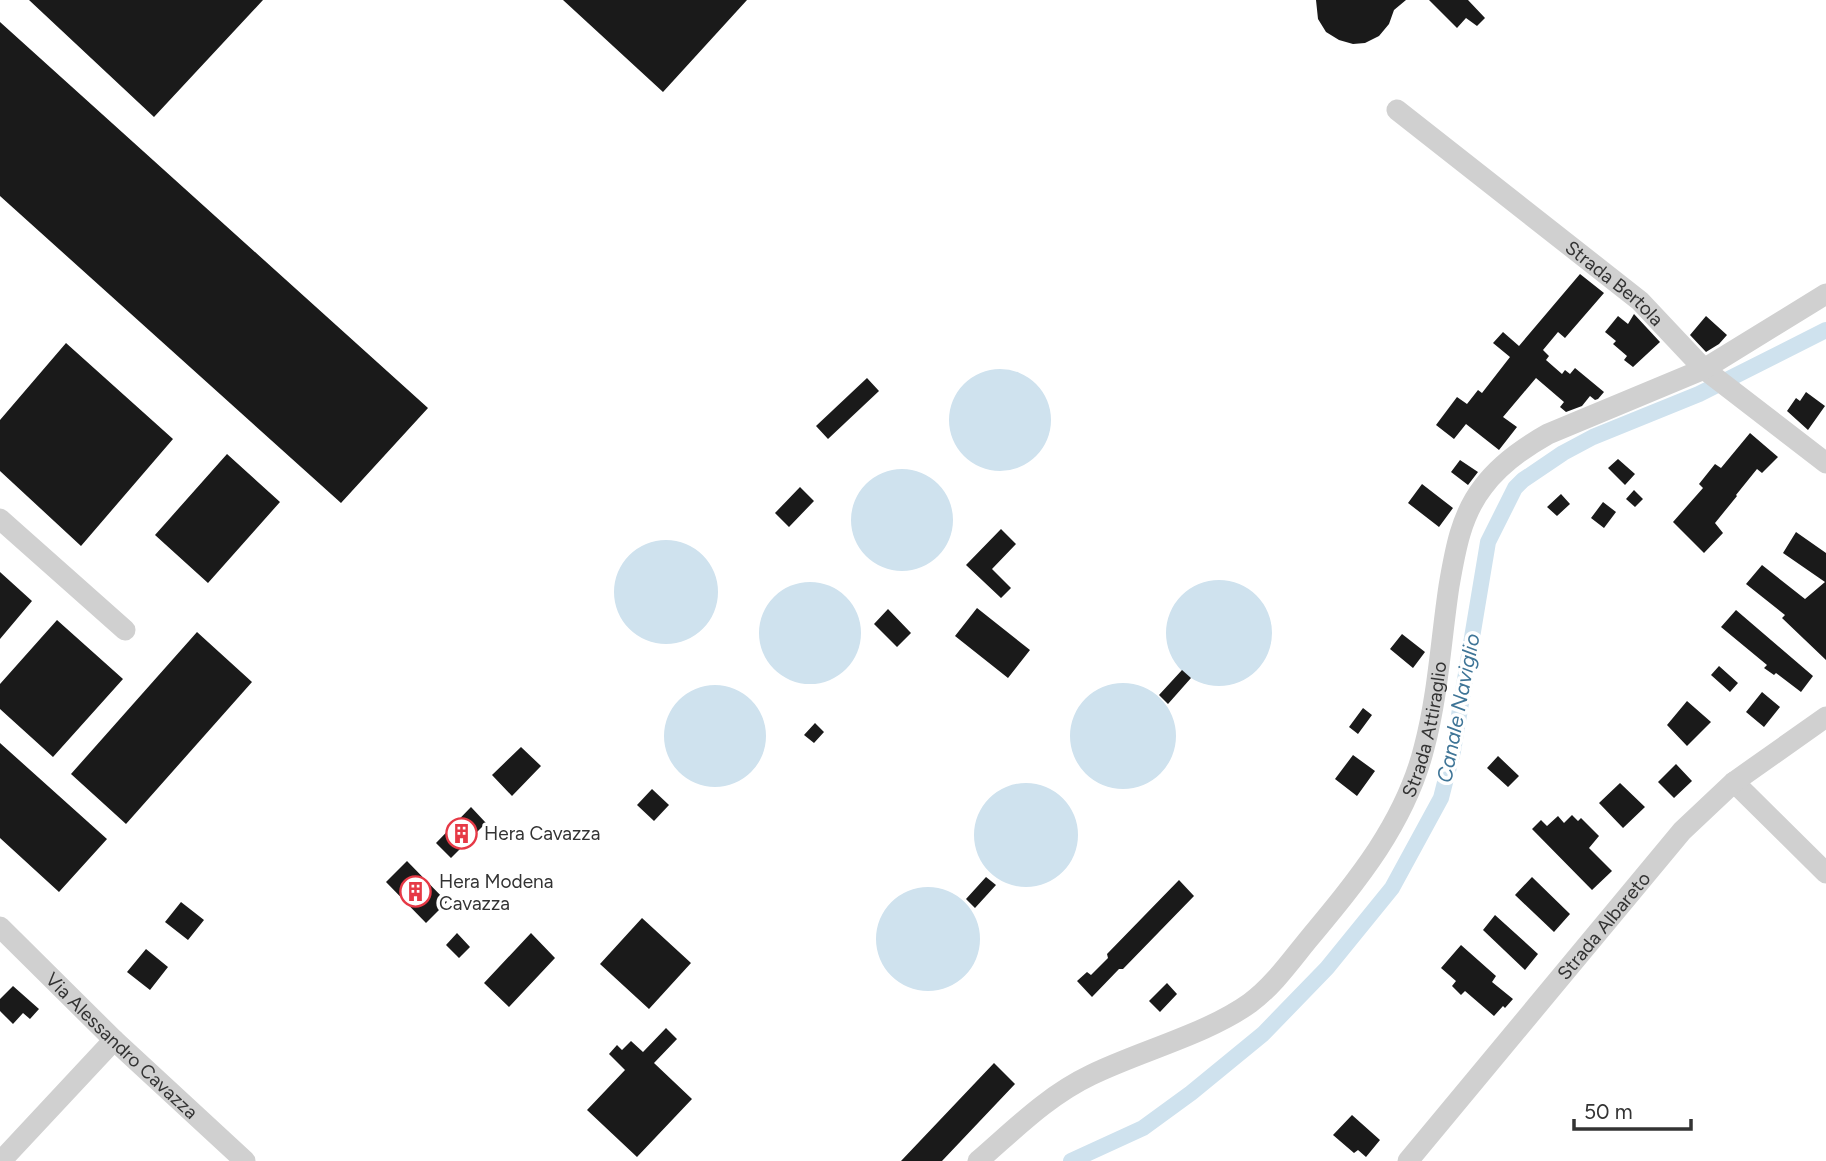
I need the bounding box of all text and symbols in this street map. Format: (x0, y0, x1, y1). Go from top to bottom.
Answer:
street label: Strada Bertola (1561, 235, 1669, 330)
water label: Canale Naviglio (1431, 631, 1485, 785)
street label: Strada Attiraglio (1397, 660, 1451, 801)
building icon: Hera Cavazza (444, 816, 478, 850)
place label: Hera Cavazza (484, 822, 600, 845)
street label: Strada Albareto (1552, 867, 1655, 984)
place label: Hera Modena Cavazza (439, 870, 553, 915)
building icon: Hera Modena Cavazza (399, 875, 433, 909)
street label: Via Alessandro Cavazza (41, 967, 203, 1123)
scale bar (1574, 1088, 1691, 1132)
text: 50 m (1584, 1099, 1633, 1124)

